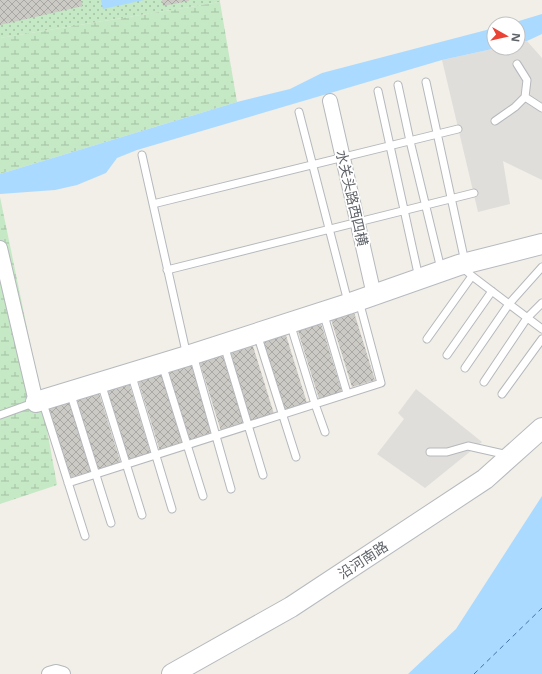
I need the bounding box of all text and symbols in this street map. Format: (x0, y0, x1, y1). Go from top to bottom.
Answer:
north arrow (486, 16, 526, 56)
text: N (508, 32, 524, 43)
street label: 水关头路西四横 (332, 148, 373, 249)
street label: 沿河南路 (334, 536, 391, 583)

